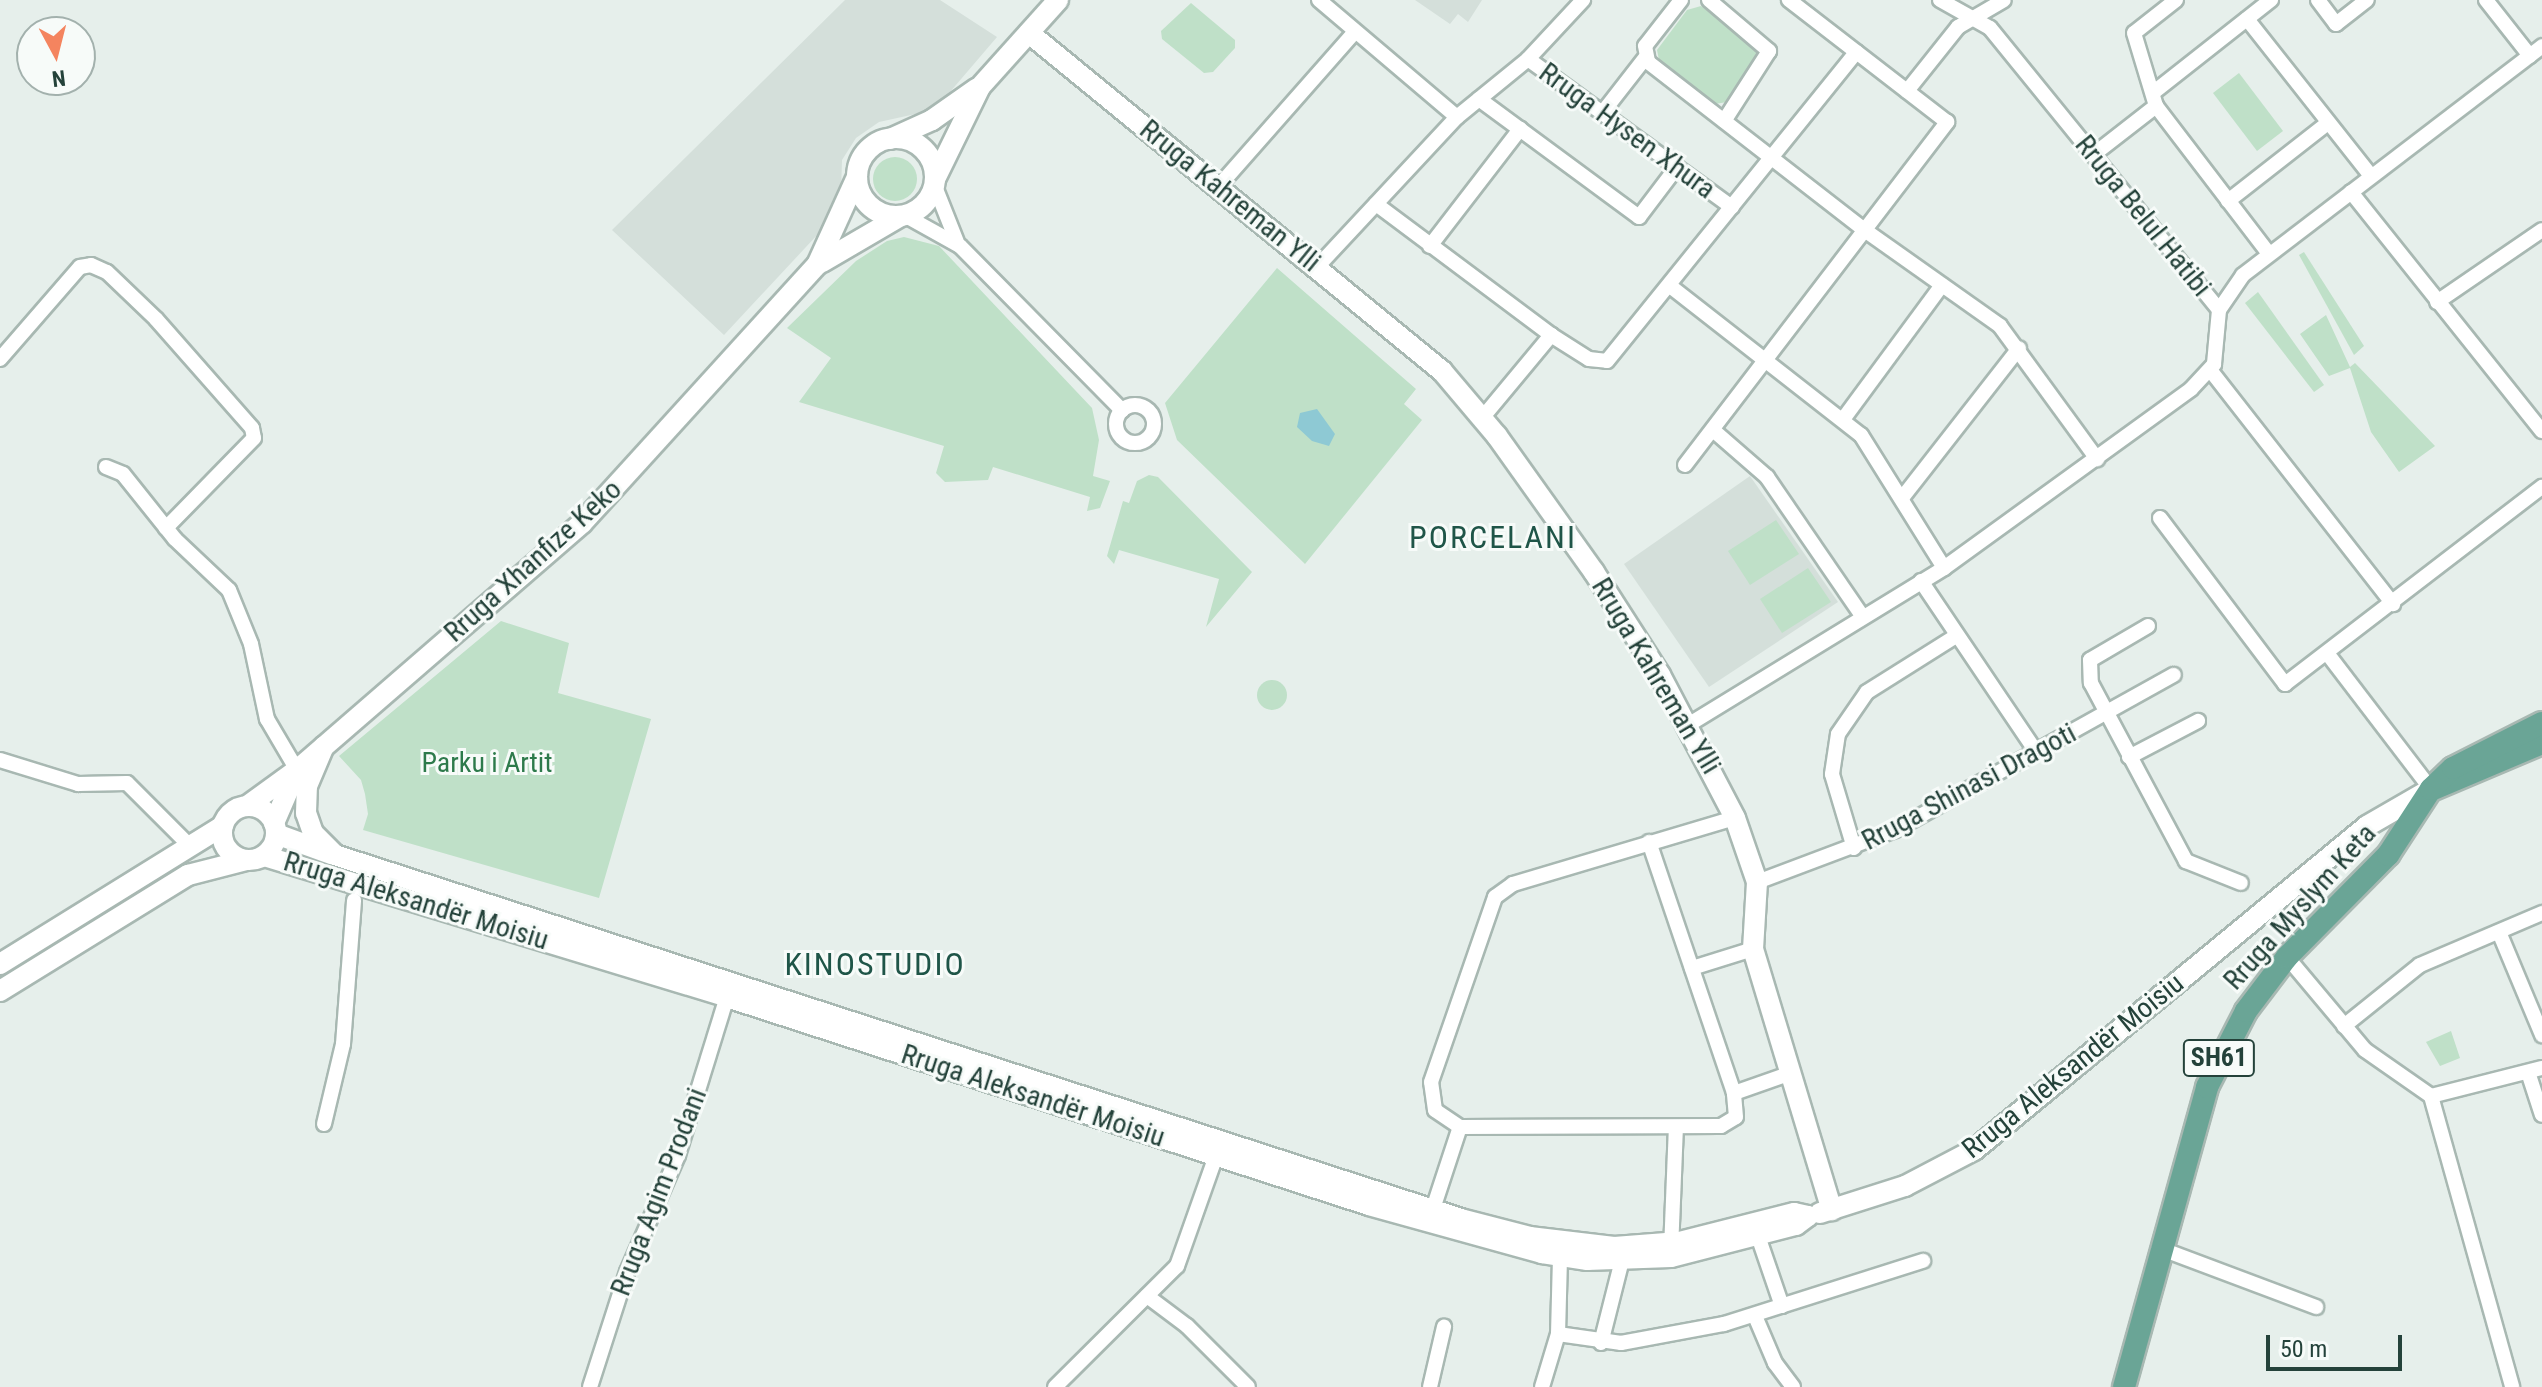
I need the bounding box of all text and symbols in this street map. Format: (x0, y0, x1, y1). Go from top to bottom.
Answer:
north arrow (16, 16, 96, 96)
street label: Rruga Hysen Xhura (1532, 56, 1722, 206)
text: N (51, 65, 67, 92)
street label: Rruga Kahreman Ylli (1133, 113, 1327, 279)
street label: Rruga Belul Hatibi (2068, 129, 2218, 303)
street label: Rruga Xhanfize Keko (438, 473, 628, 649)
district label: PORCELANI (1409, 518, 1577, 556)
street label: Rruga Kahreman Ylli (1584, 572, 1728, 780)
street label: Rruga Shinasi Dragoti (1856, 716, 2082, 858)
park label: Parku i Artit (421, 746, 553, 780)
street label: Rruga Myslym Keta (2217, 817, 2383, 997)
street label: Rruga Aleksandër Moisiu (280, 845, 552, 957)
district label: KINOSTUDIO (784, 945, 966, 983)
street label: Rruga Aleksandër Moisiu (1956, 966, 2190, 1166)
road number: SH61 (2181, 1036, 2257, 1080)
street label: Rruga Aleksandër Moisiu (897, 1038, 1169, 1154)
street label: Rruga Agim Prodani (604, 1083, 714, 1301)
scale bar (2270, 1319, 2406, 1369)
text: 50 m (2280, 1335, 2327, 1363)

